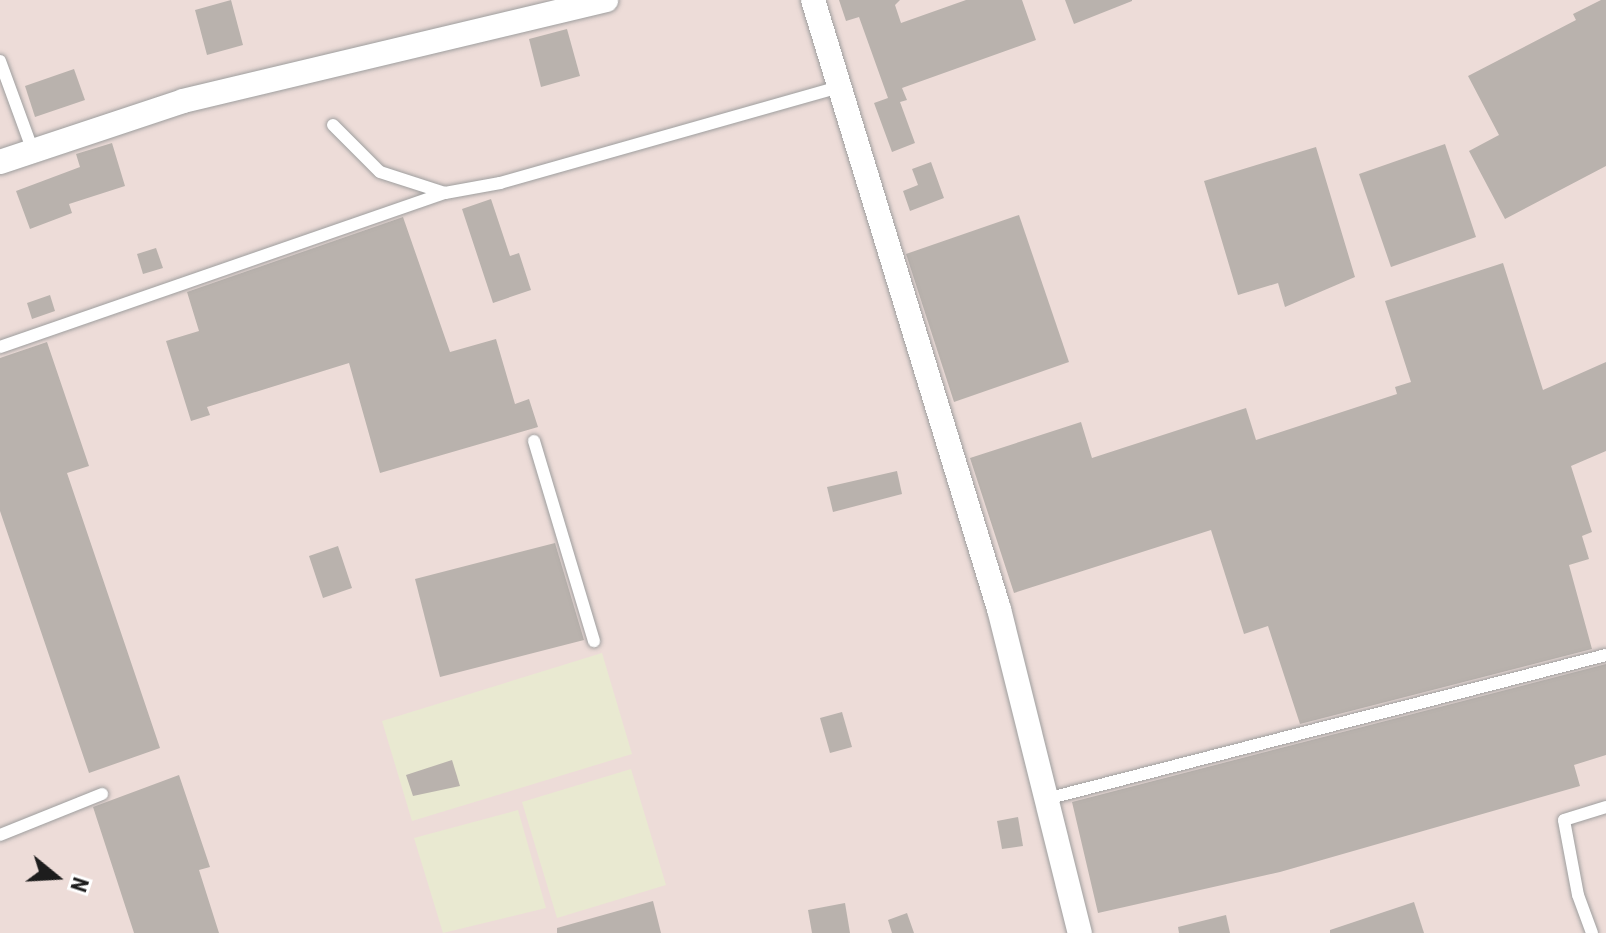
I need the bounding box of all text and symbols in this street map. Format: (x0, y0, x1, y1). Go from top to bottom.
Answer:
north arrow (16, 837, 96, 917)
text: N (65, 874, 93, 895)

